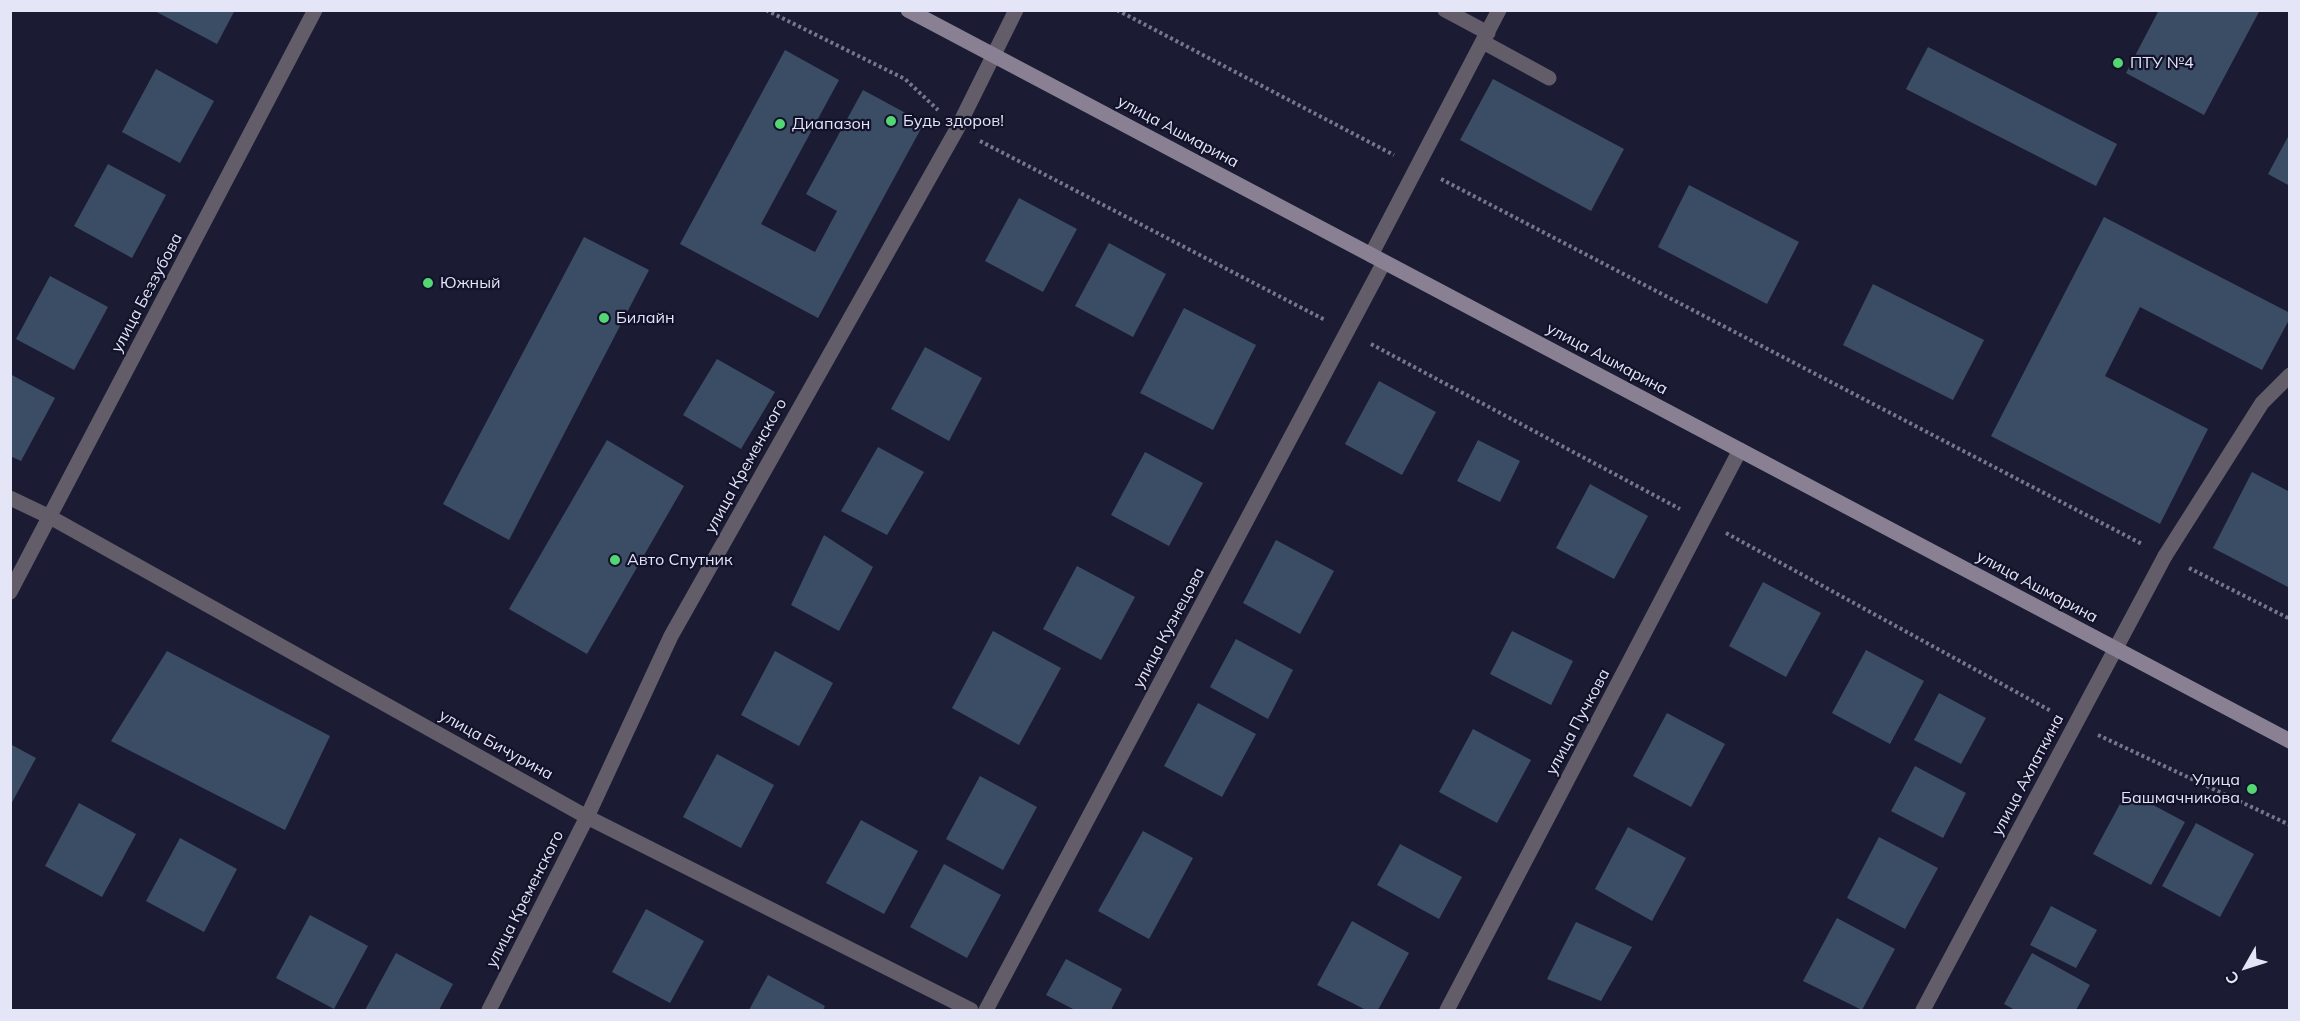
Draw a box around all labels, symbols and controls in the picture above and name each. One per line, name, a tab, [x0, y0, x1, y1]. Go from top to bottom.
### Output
place label: ПТУ №4	[2130, 53, 2194, 73]
marker: ПТУ №4	[2111, 56, 2125, 70]
street label: улица Ашмарина	[1114, 92, 1242, 172]
place label: Будь здоров!	[903, 111, 1004, 131]
place label: Диапазон	[792, 114, 870, 134]
marker: Будь здоров!	[884, 114, 898, 128]
marker: Диапазон	[773, 117, 787, 131]
street label: улица Беззубова	[107, 230, 187, 356]
place label: Южный	[440, 273, 501, 293]
marker: Южный	[421, 276, 435, 290]
place label: Билайн	[616, 308, 675, 328]
marker: Билайн	[597, 311, 611, 325]
street label: улица Ашмарина	[1543, 319, 1671, 399]
street label: улица Кременского	[701, 395, 791, 537]
street label: улица Ашмарина	[1973, 547, 2101, 627]
place label: Авто Спутник	[627, 550, 733, 570]
marker: Авто Спутник	[608, 553, 622, 567]
street label: улица Кузнецова	[1129, 564, 1209, 692]
street label: улица Пучкова	[1542, 666, 1614, 778]
street label: улица Бичурина	[436, 706, 556, 784]
street label: улица Ахлаткина	[1988, 711, 2068, 839]
place label: Улица Башмачникова	[2121, 770, 2240, 808]
marker: Улица Башмачникова	[2245, 782, 2259, 796]
street label: улица Кременского	[482, 827, 568, 971]
north arrow	[2216, 937, 2276, 997]
text: С	[2221, 968, 2243, 989]

